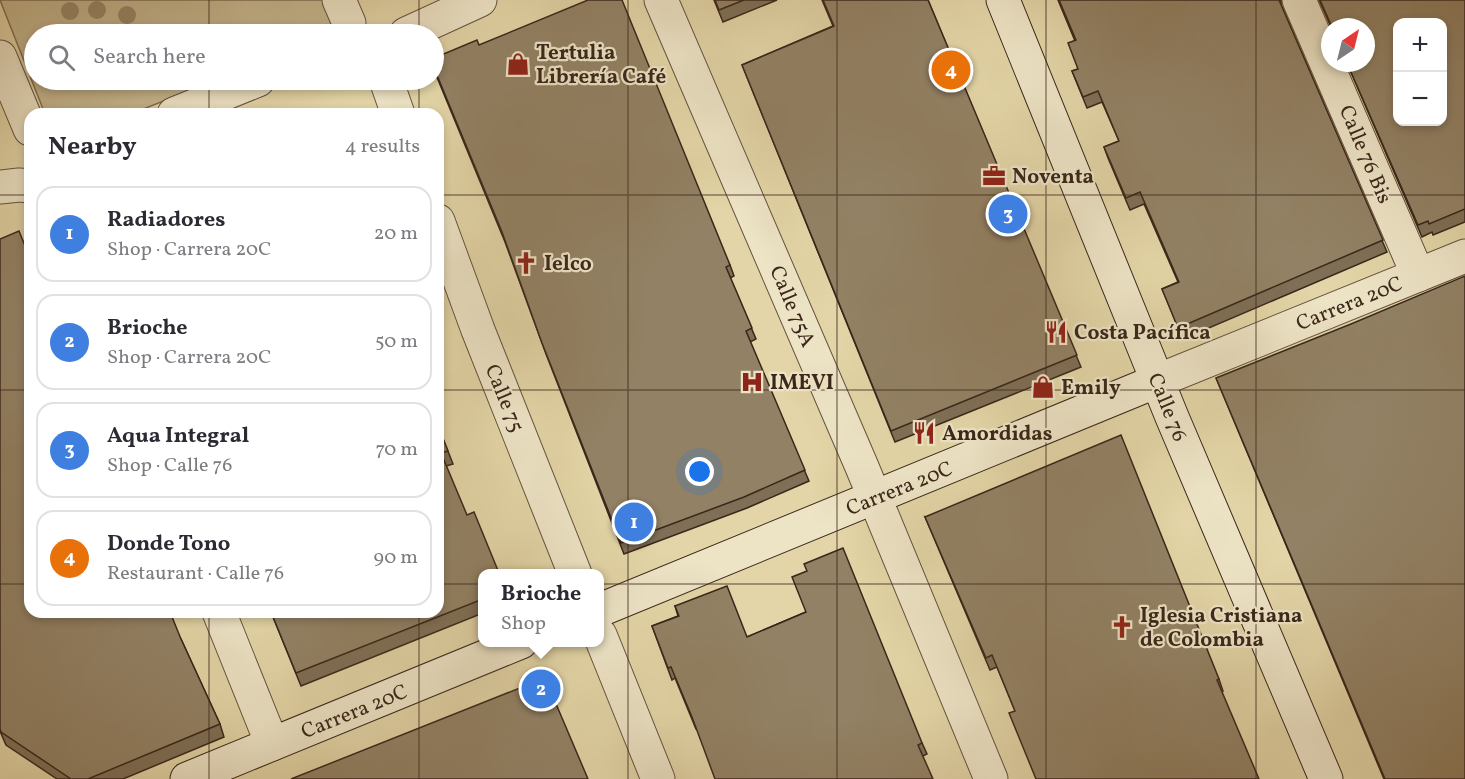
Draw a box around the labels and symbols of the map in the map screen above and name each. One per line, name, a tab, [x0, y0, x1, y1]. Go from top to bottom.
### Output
north arrow	[1321, 18, 1375, 72]
place label: Tertulia Librería Café	[536, 39, 666, 92]
pin: 4	[932, 48, 970, 92]
shop icon: Tertulia Librería Café	[505, 51, 531, 77]
street label: Calle 76 Bis	[1331, 101, 1398, 208]
office icon: Noventa	[981, 163, 1007, 189]
place label: Noventa	[1012, 163, 1094, 192]
pin: 3	[988, 192, 1028, 236]
church icon: Ielco	[513, 250, 539, 276]
place label: Ielco	[544, 250, 592, 279]
street label: Calle 75A	[761, 261, 822, 352]
street label: Carrera 20C	[1292, 270, 1407, 339]
restaurant icon: Costa Pacífica	[1043, 319, 1069, 345]
place label: Costa Pacífica	[1074, 319, 1211, 348]
street label: Calle 75	[477, 360, 530, 437]
hospital icon: IMEVI	[739, 369, 765, 395]
place label: IMEVI	[770, 369, 834, 398]
street label: Calle 76	[1140, 369, 1193, 446]
shop icon: Emily	[1030, 374, 1056, 400]
place label: Emily	[1061, 374, 1121, 403]
restaurant icon: Amordidas	[911, 420, 937, 446]
place label: Amordidas	[942, 420, 1053, 449]
street label: Carrera 20C	[842, 455, 957, 524]
your location	[685, 457, 714, 486]
pin: 1	[614, 500, 654, 544]
place label: Iglesia Cristiana de Colombia	[1140, 602, 1302, 655]
church icon: Iglesia Cristiana de Colombia	[1109, 614, 1135, 640]
pin: 2	[522, 666, 560, 712]
street label: Carrera 20C	[297, 678, 412, 747]

